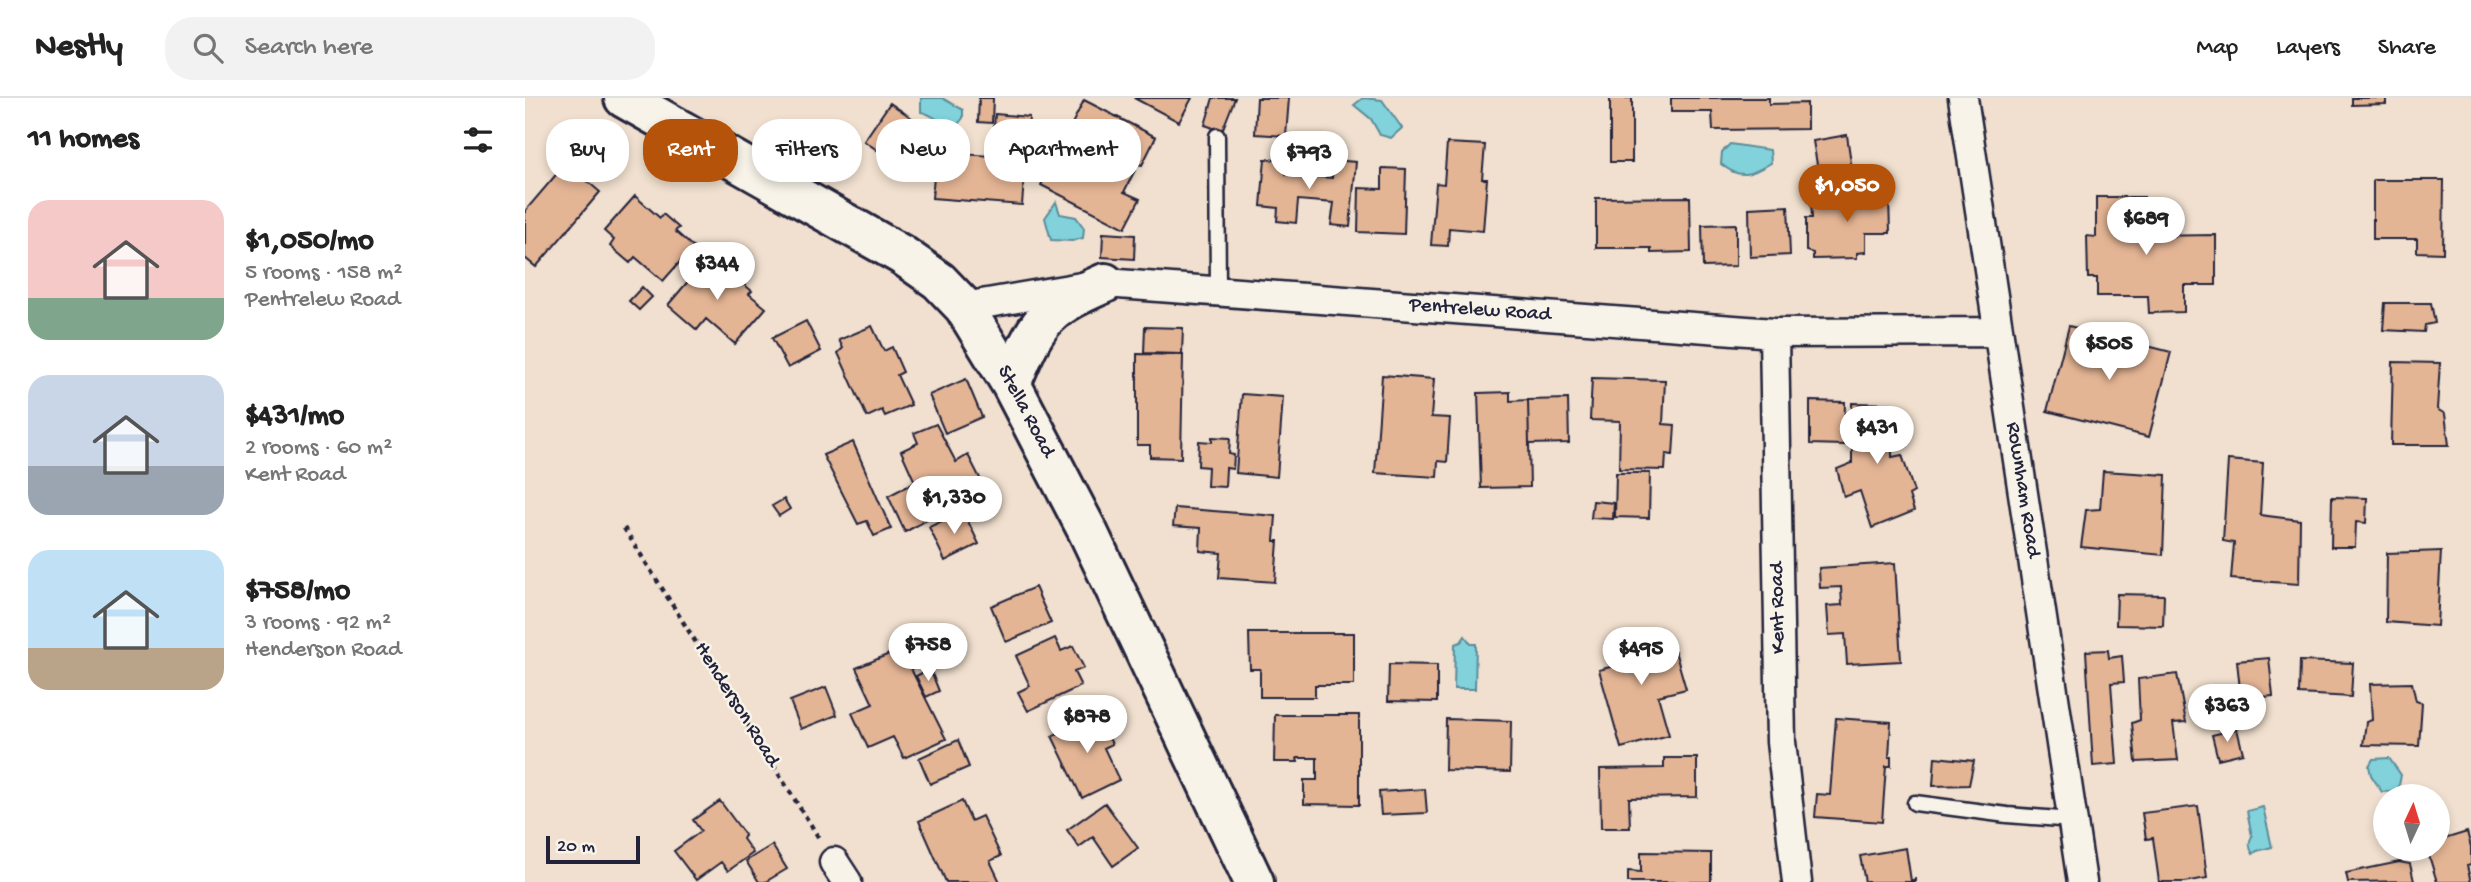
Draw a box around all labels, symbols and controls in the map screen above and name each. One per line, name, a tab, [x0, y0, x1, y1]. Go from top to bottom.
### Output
search box	[165, 17, 655, 80]
text: Nestly	[35, 29, 123, 67]
icon: search	[189, 29, 227, 67]
text: Search here	[245, 33, 373, 64]
text: Map	[2196, 34, 2238, 63]
text: Layers	[2276, 34, 2340, 63]
text: Share	[2378, 34, 2436, 63]
chip: Buy	[546, 119, 629, 182]
chip: Rent	[643, 119, 738, 182]
chip: Filters	[752, 119, 862, 182]
chip: New	[876, 119, 970, 182]
chip: Apartment	[984, 119, 1141, 182]
icon: filters	[459, 121, 497, 159]
text: 11 homes	[28, 123, 139, 158]
pin: $793	[1268, 132, 1350, 191]
text: $793	[1286, 140, 1332, 167]
pin: $1,050	[1790, 164, 1904, 224]
text: $1,050	[1814, 173, 1880, 200]
pin: $689	[2105, 198, 2187, 257]
text: $689	[2123, 206, 2169, 233]
text: $1,050/mo	[245, 225, 374, 260]
icon: home	[84, 228, 168, 312]
pin: $344	[676, 242, 758, 302]
text: $344	[695, 251, 739, 278]
text: 5 rooms · 158 m²	[245, 260, 402, 287]
text: Pentrelew Road	[245, 287, 400, 314]
street label: Pentrelew Road	[1407, 294, 1553, 329]
pin: $505	[2068, 322, 2150, 382]
text: $505	[2085, 331, 2133, 358]
street label: Stella Road	[990, 362, 1061, 464]
text: $431/mo	[245, 400, 344, 435]
icon: home	[84, 403, 168, 487]
pin: $431	[1836, 406, 1918, 466]
text: $431	[1856, 415, 1898, 442]
street label: Rownham Road	[1999, 420, 2045, 561]
text: 2 rooms · 60 m²	[245, 435, 392, 462]
text: Kent Road	[245, 462, 346, 489]
pin: $1,330	[897, 476, 1011, 536]
text: $1,330	[922, 485, 986, 512]
street label: Kent Road	[1766, 560, 1792, 654]
text: $758/mo	[245, 575, 350, 610]
icon: home	[84, 578, 168, 662]
text: 3 rooms · 92 m²	[245, 610, 391, 637]
pin: $758	[887, 624, 969, 683]
pin: $495	[1600, 628, 1682, 687]
text: $758	[905, 632, 952, 659]
text: $495	[1619, 636, 1663, 663]
text: Henderson Road	[245, 637, 401, 664]
street label: Henderson Road	[688, 638, 785, 774]
pin: $363	[2186, 684, 2268, 744]
text: $363	[2204, 693, 2250, 720]
pin: $878	[1046, 696, 1128, 755]
text: $878	[1063, 704, 1111, 731]
north arrow	[2373, 784, 2450, 861]
map controls	[2373, 784, 2450, 861]
scale bar	[546, 833, 641, 865]
text: 20 m	[557, 836, 595, 859]

